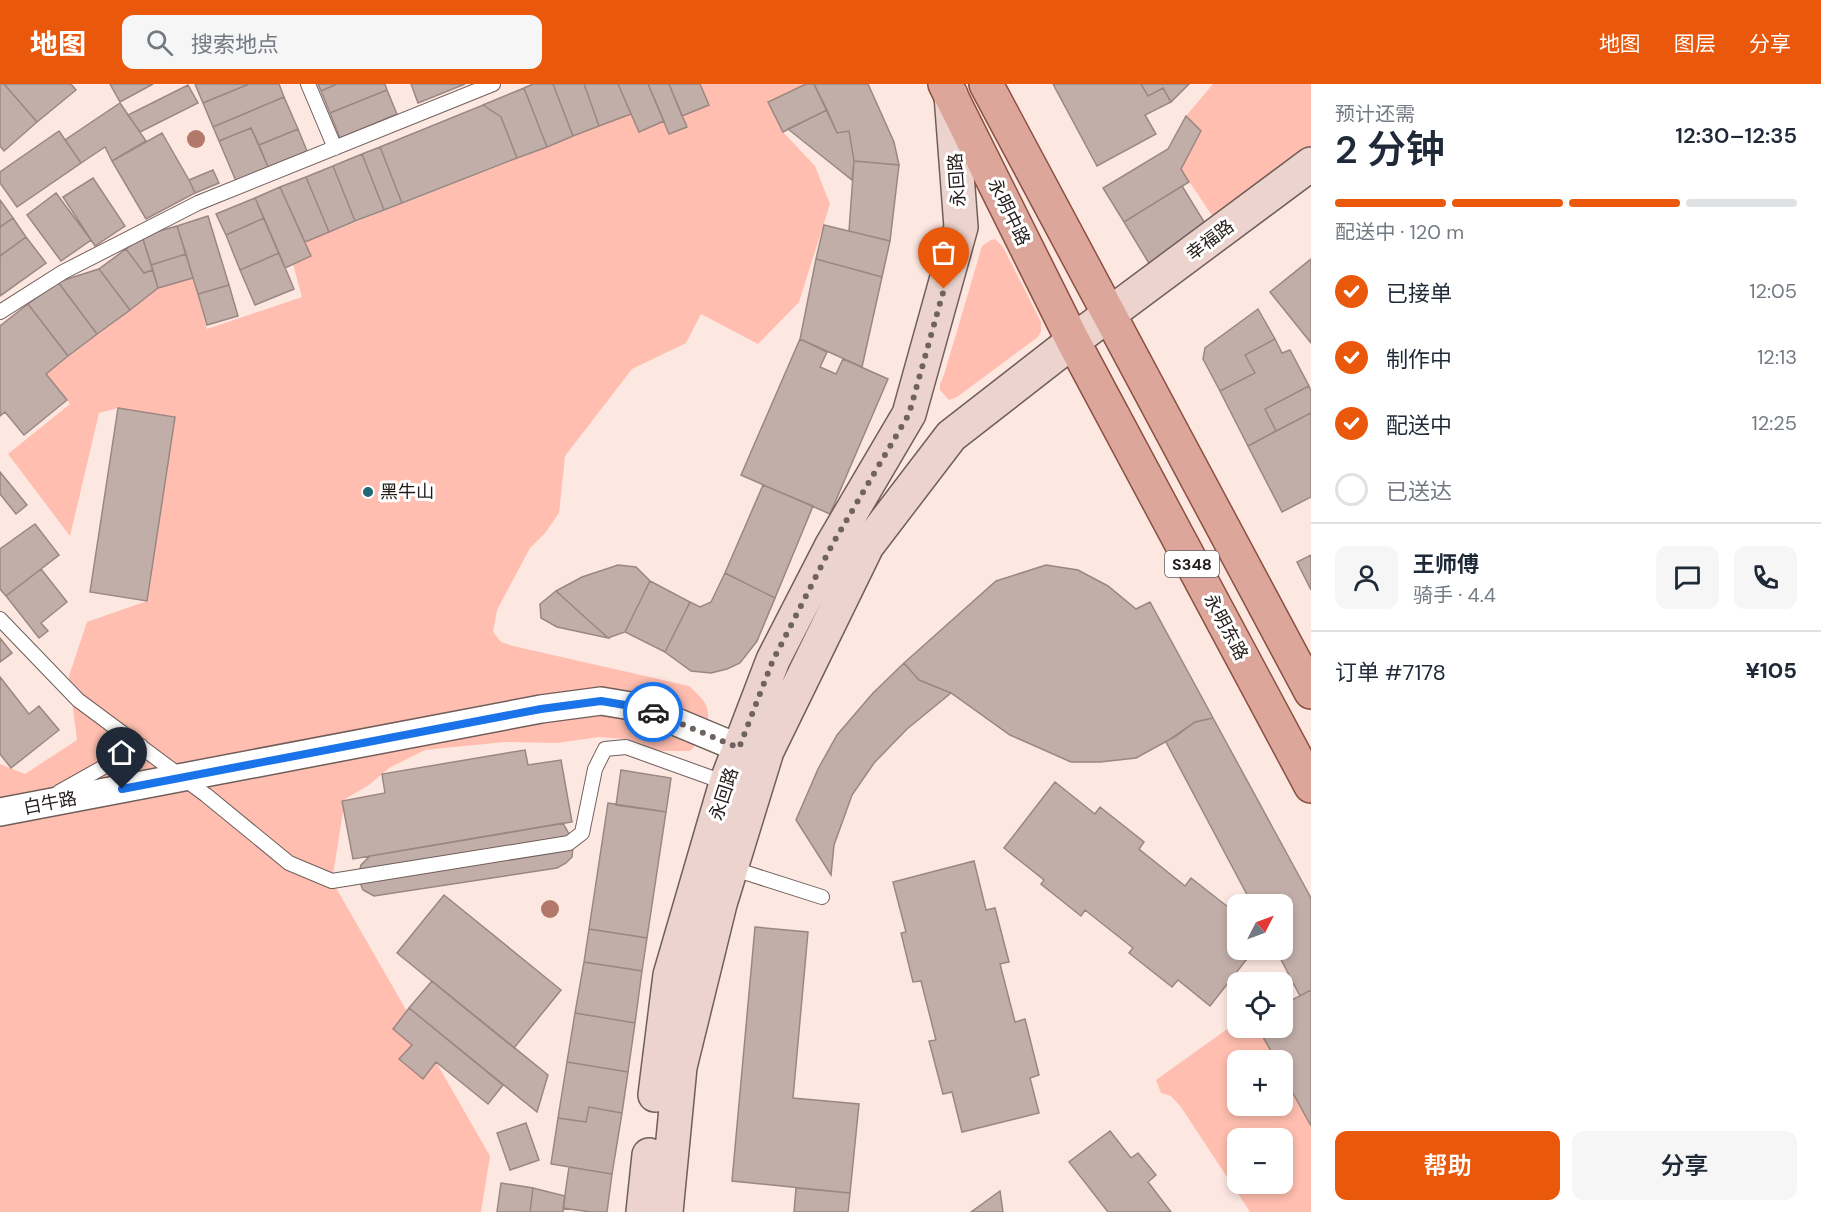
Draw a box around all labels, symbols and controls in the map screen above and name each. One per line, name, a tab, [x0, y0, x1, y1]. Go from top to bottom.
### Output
search box	[122, 15, 542, 69]
text: 地图	[30, 26, 86, 63]
icon: search	[143, 26, 176, 59]
text: 搜索地点	[191, 30, 279, 59]
text: 地图	[1599, 30, 1641, 58]
text: 图层	[1674, 30, 1716, 58]
text: 分享	[1749, 30, 1791, 58]
text: 预计还需	[1335, 101, 1415, 127]
text: 12:30–12:35	[1675, 121, 1797, 150]
text: 2 分钟	[1335, 124, 1445, 175]
street label: 永回路	[943, 152, 971, 208]
street label: 永明中路	[982, 174, 1036, 250]
street label: 幸福路	[1181, 214, 1239, 266]
text: 配送中 · 120 m	[1335, 219, 1464, 245]
pin	[918, 227, 969, 289]
icon: bag	[927, 236, 960, 269]
icon: check	[1335, 275, 1368, 308]
text: 12:05	[1749, 278, 1797, 304]
text: 已接单	[1386, 279, 1452, 308]
icon: check	[1335, 341, 1368, 374]
text: 12:13	[1757, 344, 1797, 370]
text: 制作中	[1386, 345, 1452, 374]
icon: check	[1335, 407, 1368, 440]
text: 12:25	[1751, 410, 1797, 436]
text: 配送中	[1386, 411, 1452, 440]
text: 已送达	[1386, 477, 1452, 506]
place label: 黑牛山	[380, 480, 434, 504]
marker: 黑牛山	[361, 485, 375, 499]
button: person	[1335, 546, 1398, 609]
button: chat	[1656, 546, 1719, 609]
button: phone	[1734, 546, 1797, 609]
text: 王师傅	[1413, 550, 1479, 579]
road number: S348	[1165, 551, 1219, 577]
text: 骑手 · 4.4	[1413, 582, 1496, 608]
street label: 永明东路	[1199, 590, 1253, 664]
text: ¥105	[1746, 656, 1797, 685]
text: 订单 #7178	[1335, 658, 1446, 687]
courier	[623, 682, 683, 742]
icon: car	[637, 696, 670, 729]
pin	[96, 727, 147, 789]
icon: home	[105, 736, 138, 769]
street label: 永回路	[704, 765, 744, 823]
street label: 白牛路	[21, 786, 79, 820]
north arrow	[1227, 894, 1293, 960]
map controls	[1227, 894, 1293, 1194]
button: locate	[1227, 972, 1293, 1038]
button: +	[1227, 1050, 1293, 1116]
button: −	[1227, 1128, 1293, 1194]
button: 帮助	[1335, 1131, 1560, 1200]
button: 分享	[1572, 1131, 1797, 1200]

